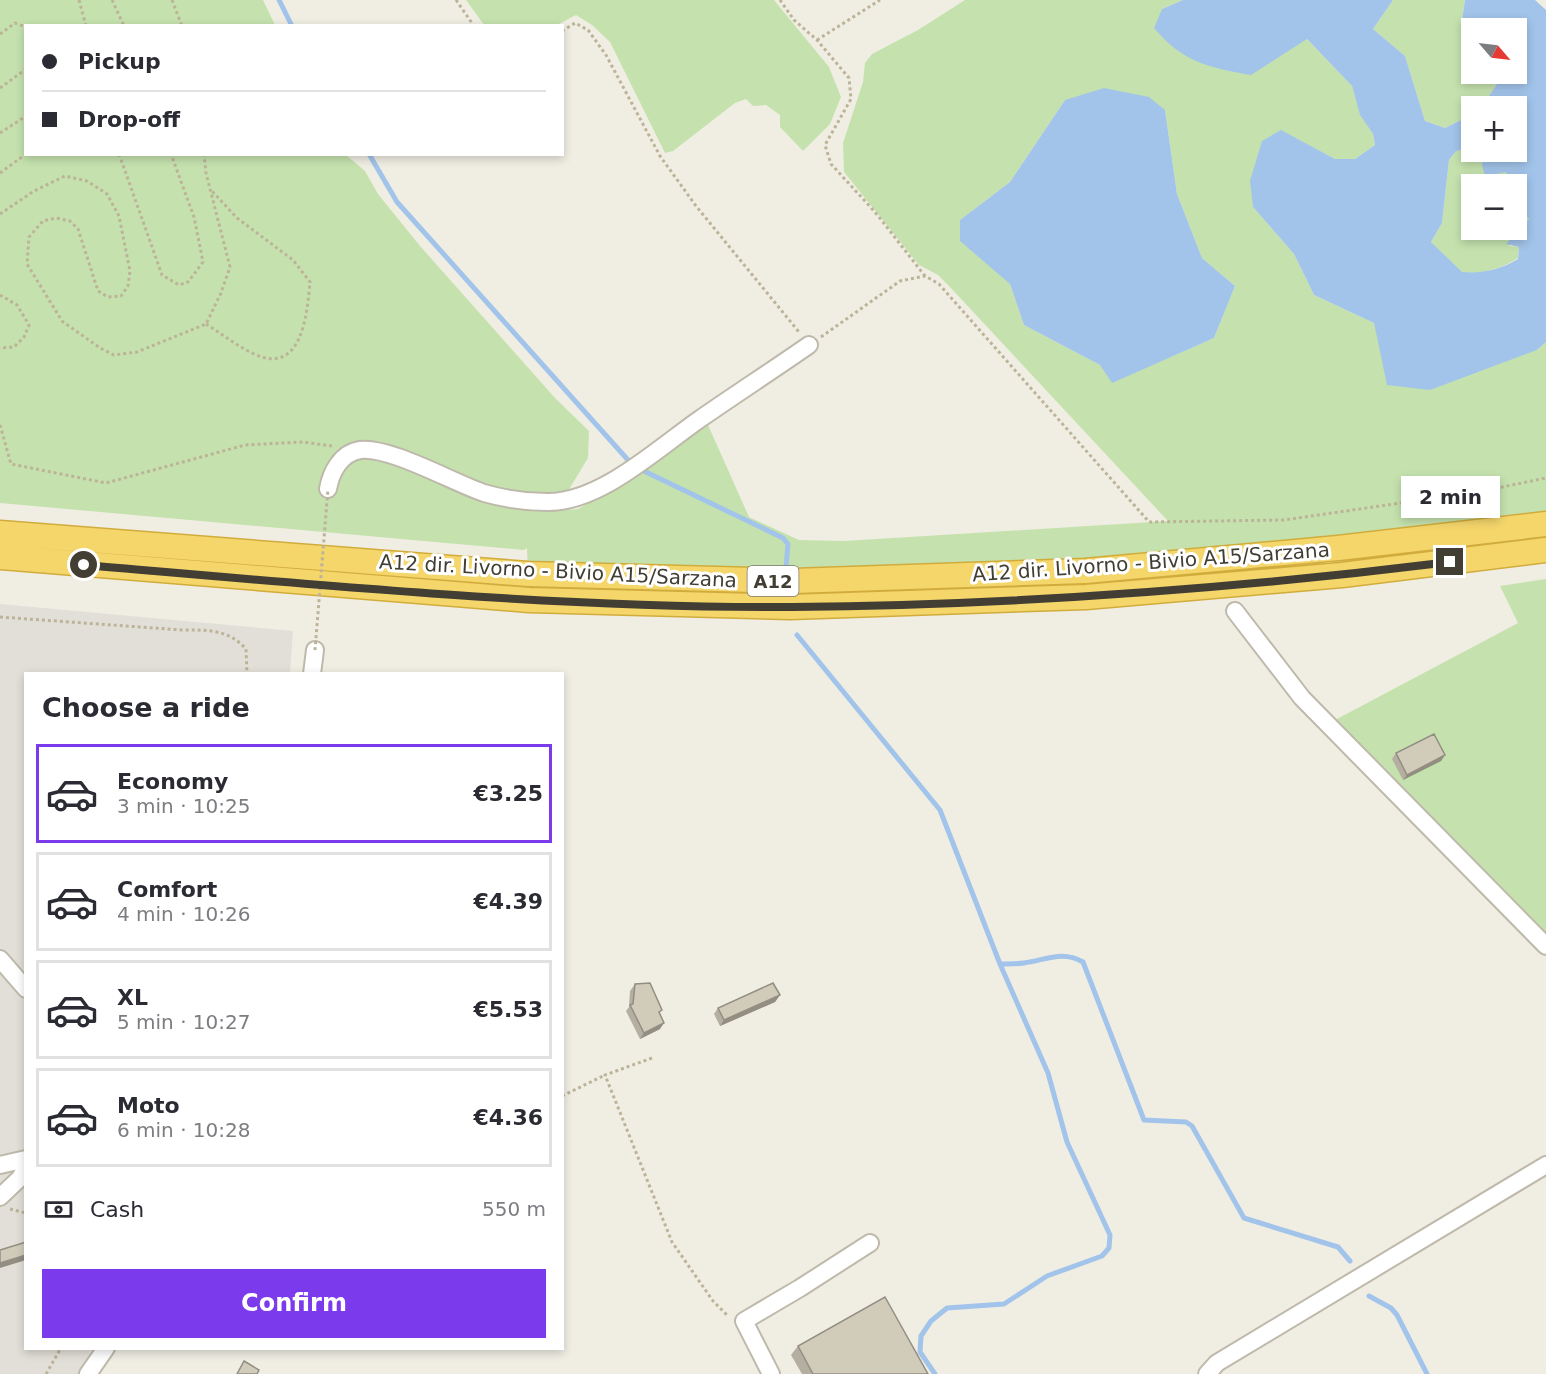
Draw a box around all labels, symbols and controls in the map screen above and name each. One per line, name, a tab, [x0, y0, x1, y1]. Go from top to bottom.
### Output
north arrow	[1461, 18, 1527, 84]
map controls	[1461, 18, 1527, 240]
text: Pickup	[78, 49, 161, 74]
button: +	[1461, 96, 1527, 162]
text: Drop-off	[78, 107, 180, 132]
button: −	[1461, 174, 1527, 240]
callout: 2 min	[1400, 475, 1500, 517]
text: 2 min	[1419, 485, 1482, 509]
street label: A12 dir. Livorno - Bivio A15/Sarzana	[971, 538, 1331, 586]
route end	[1436, 548, 1463, 575]
street label: A12 dir. Livorno - Bivio A15/Sarzana	[378, 550, 738, 592]
route start	[70, 551, 97, 578]
road number: A12	[748, 566, 798, 596]
text: Choose a ride	[42, 692, 250, 723]
icon: car	[45, 767, 99, 821]
text: Economy	[117, 769, 228, 794]
text: €3.25	[473, 781, 543, 806]
text: 3 min · 10:25	[117, 794, 251, 818]
icon: car	[45, 875, 99, 929]
text: Comfort	[117, 877, 217, 902]
text: €4.39	[473, 889, 543, 914]
text: 4 min · 10:26	[117, 902, 251, 926]
icon: car	[45, 983, 99, 1037]
text: XL	[117, 985, 148, 1010]
text: €5.53	[473, 997, 543, 1022]
text: 5 min · 10:27	[117, 1010, 251, 1034]
icon: car	[45, 1091, 99, 1145]
text: Moto	[117, 1093, 180, 1118]
text: €4.36	[473, 1105, 543, 1130]
text: 6 min · 10:28	[117, 1118, 251, 1142]
icon: cash	[42, 1193, 75, 1226]
text: Cash	[90, 1197, 144, 1222]
text: 550 m	[482, 1197, 546, 1221]
button: Confirm	[42, 1269, 546, 1338]

